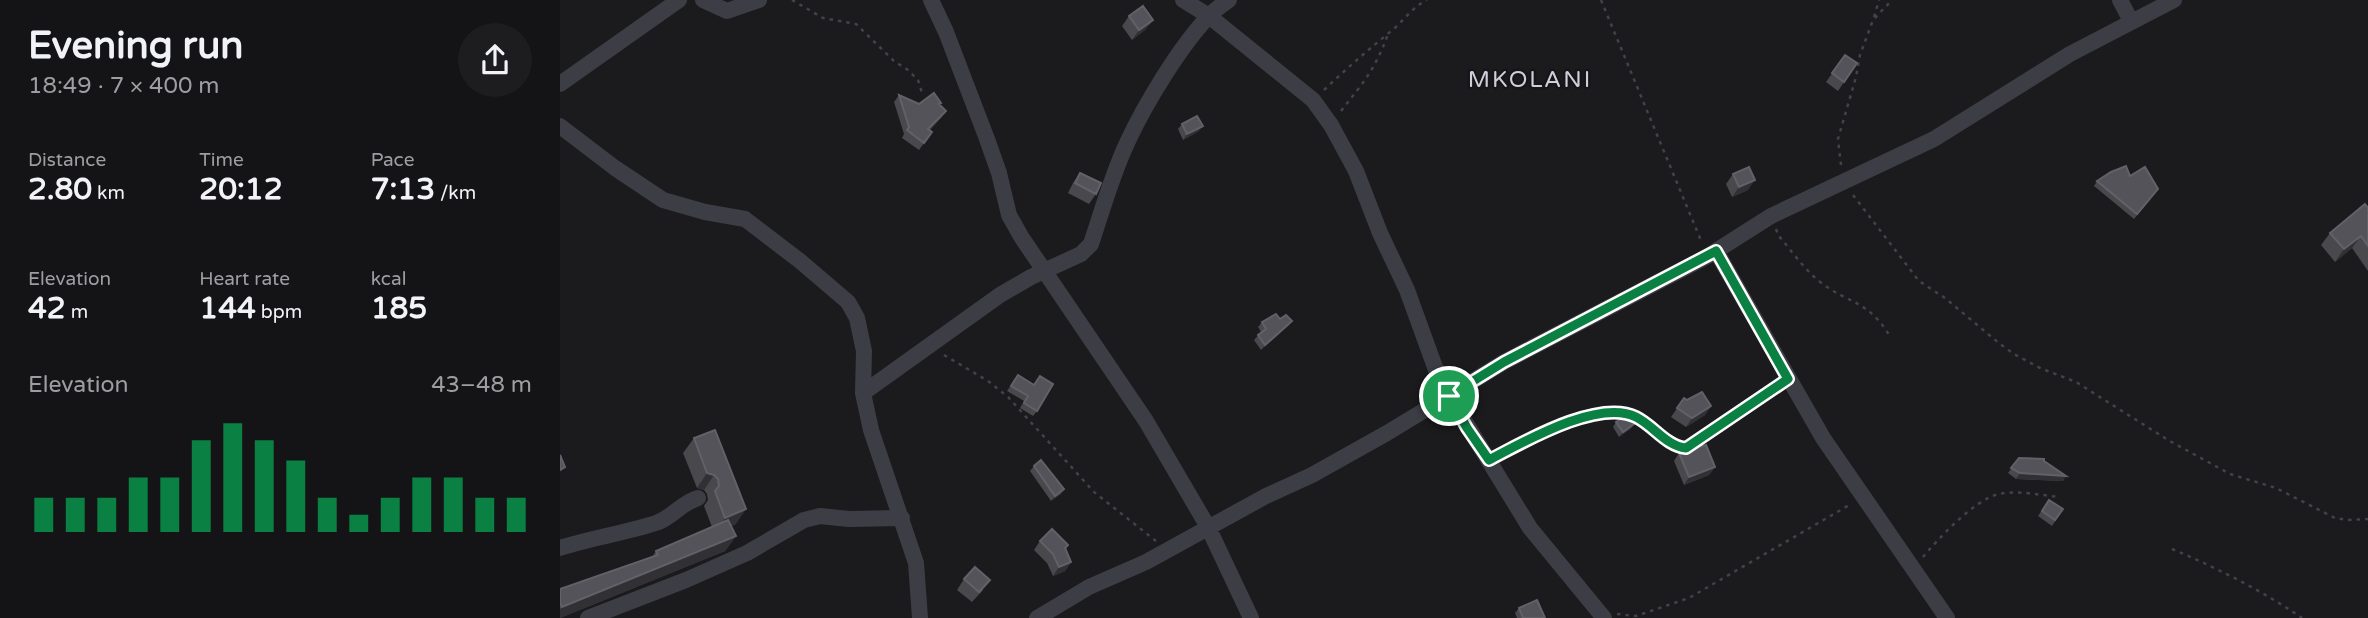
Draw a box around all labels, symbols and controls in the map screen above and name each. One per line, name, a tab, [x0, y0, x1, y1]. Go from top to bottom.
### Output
text: Evening run	[28, 23, 243, 69]
button: share	[458, 23, 532, 97]
district label: MKOLANI	[1468, 66, 1592, 94]
text: 18:49 · 7 × 400 m	[28, 72, 219, 100]
text: Distance	[28, 149, 106, 171]
text: Time	[199, 149, 244, 171]
text: Pace	[371, 149, 414, 171]
text: 2.80	[28, 171, 92, 208]
text: 20:12	[199, 171, 283, 208]
text: 7:13	[371, 171, 435, 208]
text: km	[92, 182, 125, 204]
text: /km	[435, 182, 476, 204]
text: Elevation	[28, 268, 111, 290]
text: Heart rate	[199, 268, 290, 290]
text: kcal	[371, 268, 406, 290]
text: 42	[28, 290, 66, 327]
text: 144	[199, 290, 256, 327]
text: 185	[371, 290, 427, 327]
text: m	[66, 301, 88, 323]
text: bpm	[256, 301, 302, 323]
pin	[1419, 366, 1479, 426]
text: Elevation	[28, 371, 129, 399]
text: 43–48 m	[431, 371, 532, 399]
icon: arrive	[1430, 377, 1468, 415]

